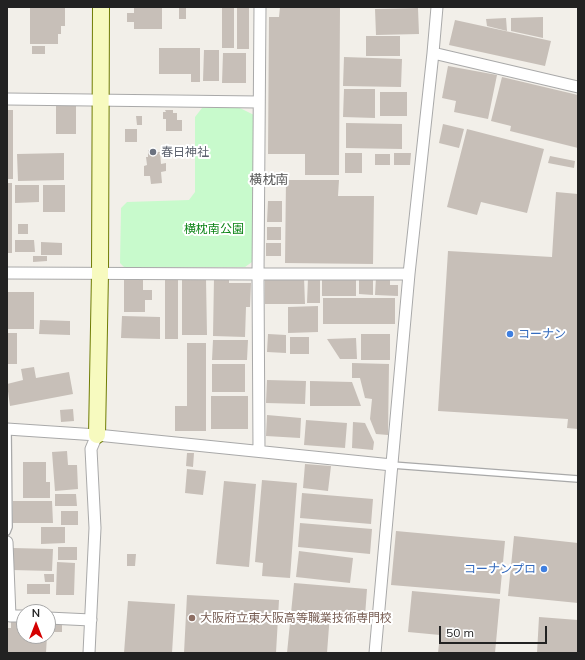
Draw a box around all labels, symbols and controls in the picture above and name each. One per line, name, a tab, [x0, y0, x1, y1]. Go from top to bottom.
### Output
place label: 春日神社	[161, 145, 209, 159]
marker: 春日神社	[148, 147, 158, 157]
district label: 横枕南	[250, 172, 288, 188]
park label: 横枕南公園	[184, 222, 244, 236]
place label: コーナン	[518, 327, 566, 341]
marker: コーナン	[505, 329, 515, 339]
place label: コーナンプロ	[464, 562, 536, 576]
marker: コーナンプロ	[539, 564, 549, 574]
north arrow	[16, 604, 56, 644]
text: N	[32, 606, 40, 620]
place label: 大阪府立東大阪高等職業技術専門校	[200, 611, 392, 625]
marker: 大阪府立東大阪高等職業技術専門校	[187, 613, 197, 623]
scale bar	[441, 618, 549, 644]
text: 50 m	[446, 625, 474, 640]

